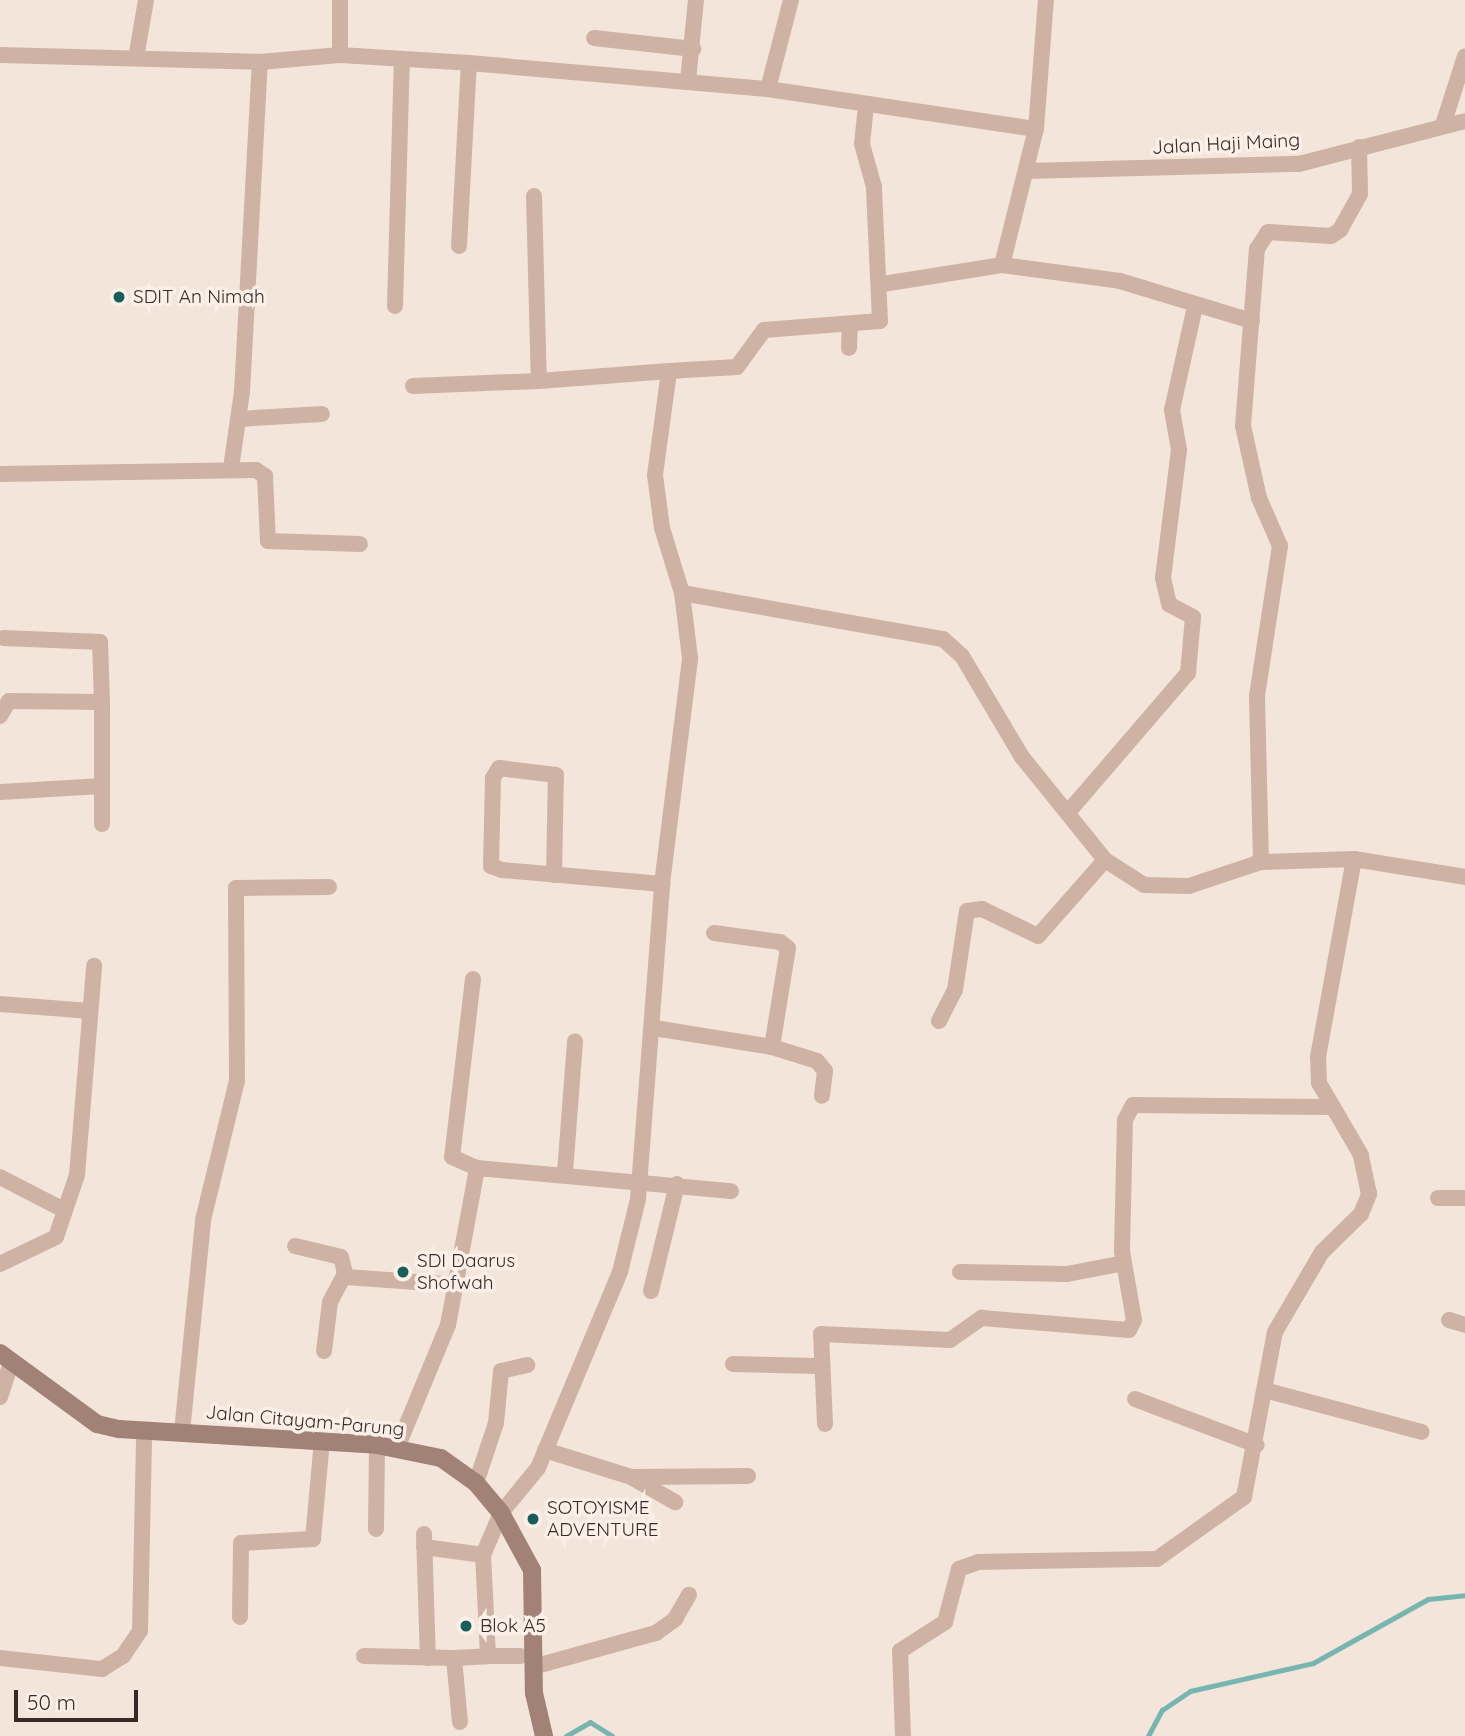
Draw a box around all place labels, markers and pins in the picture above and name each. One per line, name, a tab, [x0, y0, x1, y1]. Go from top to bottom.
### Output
place label: SDIT An Nimah	[133, 286, 265, 308]
marker: SDIT An Nimah	[111, 289, 127, 305]
place label: SDI Daarus Shofwah	[417, 1250, 515, 1294]
marker: SDI Daarus Shofwah	[395, 1264, 411, 1280]
place label: SOTOYISME ADVENTURE	[547, 1497, 659, 1541]
marker: SOTOYISME ADVENTURE	[525, 1511, 541, 1527]
place label: Blok A5	[480, 1615, 546, 1637]
marker: Blok A5	[458, 1618, 474, 1634]

